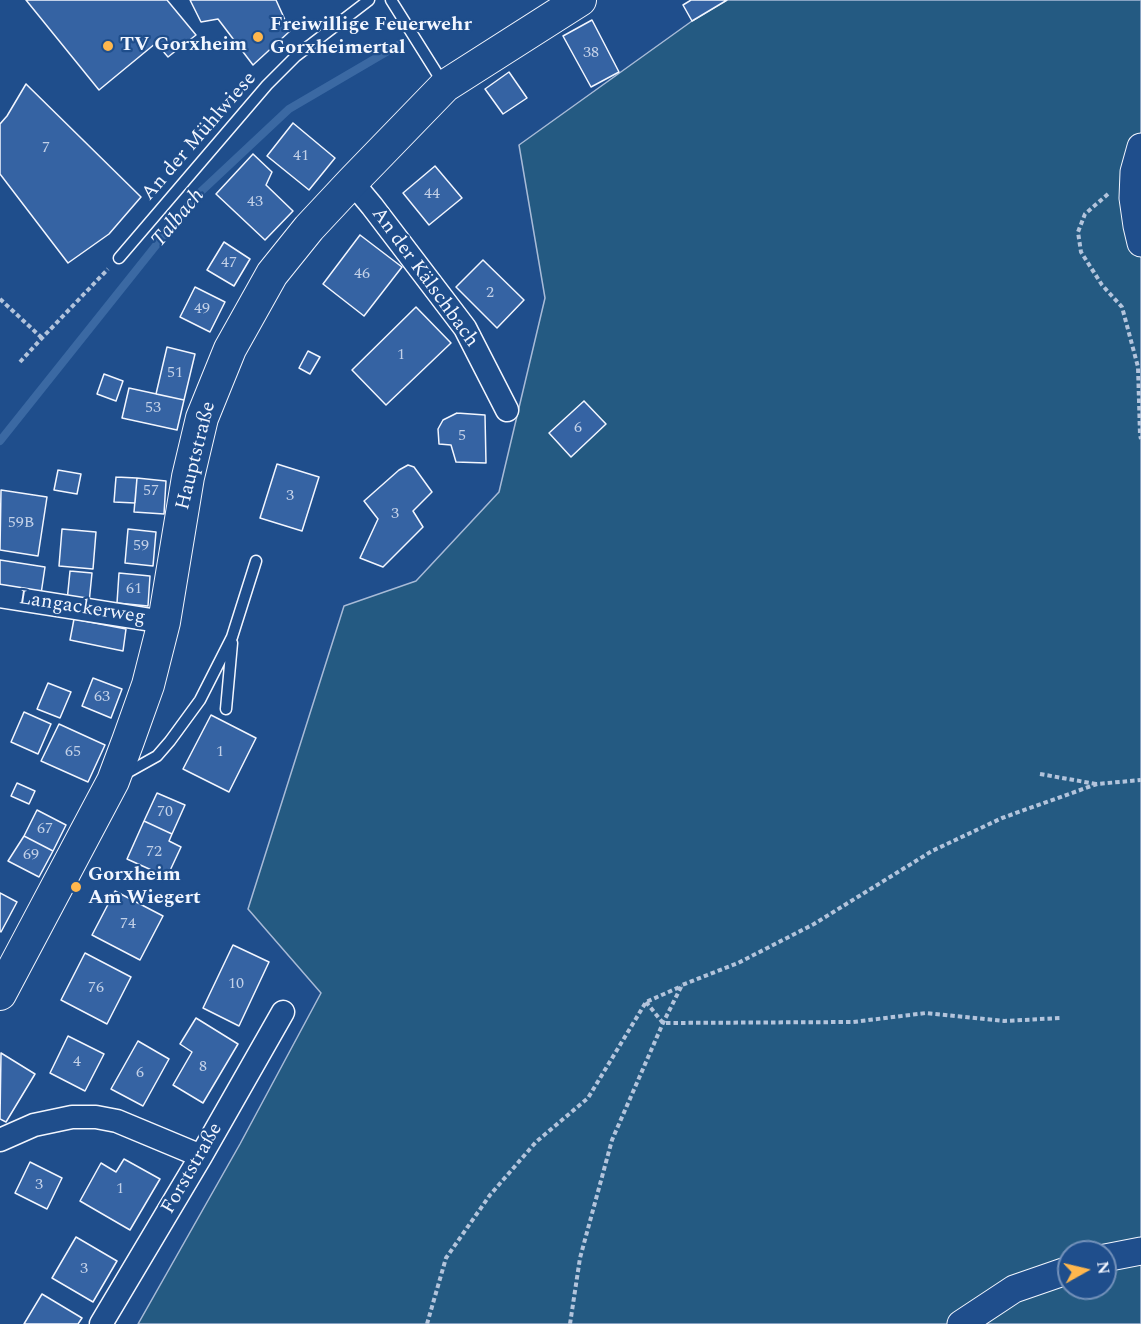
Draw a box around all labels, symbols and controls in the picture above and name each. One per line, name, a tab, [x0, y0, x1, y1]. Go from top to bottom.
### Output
place label: Freiwillige Feuerwehr Gorxheimertal	[270, 14, 472, 61]
marker: Freiwillige Feuerwehr Gorxheimertal	[251, 30, 265, 44]
place label: TV Gorxheim	[120, 34, 247, 58]
marker: TV Gorxheim	[101, 39, 115, 53]
house number: 38	[583, 44, 599, 64]
street label: An der Mühlwiese	[138, 68, 262, 206]
house number: 7	[42, 139, 50, 159]
house number: 41	[293, 147, 309, 167]
water label: Talbach	[147, 185, 211, 253]
house number: 44	[424, 185, 440, 205]
house number: 43	[247, 193, 263, 213]
street label: An der Kälschbach	[365, 203, 483, 353]
house number: 47	[221, 254, 237, 274]
house number: 46	[354, 265, 370, 285]
house number: 2	[486, 284, 494, 304]
house number: 49	[194, 300, 210, 320]
house number: 1	[397, 346, 405, 366]
house number: 51	[167, 364, 183, 384]
house number: 53	[145, 399, 161, 419]
street label: Hauptstraße	[172, 399, 222, 513]
house number: 6	[574, 419, 582, 439]
house number: 5	[458, 427, 466, 447]
house number: 57	[143, 482, 159, 502]
house number: 3	[286, 487, 294, 507]
house number: 3	[391, 505, 399, 525]
house number: 59B	[8, 514, 34, 534]
house number: 59	[133, 537, 149, 557]
house number: 61	[126, 580, 142, 600]
street label: Langackerweg	[17, 587, 147, 631]
house number: 63	[94, 688, 110, 708]
house number: 65	[65, 743, 81, 763]
house number: 1	[216, 743, 224, 763]
house number: 70	[157, 803, 173, 823]
house number: 67	[37, 820, 53, 840]
house number: 72	[146, 843, 162, 863]
house number: 69	[23, 846, 39, 866]
place label: Gorxheim Am Wiegert	[88, 864, 201, 911]
marker: Gorxheim Am Wiegert	[69, 880, 83, 894]
house number: 74	[120, 915, 136, 935]
house number: 10	[228, 975, 244, 995]
house number: 76	[88, 979, 104, 999]
house number: 4	[73, 1053, 81, 1073]
house number: 8	[199, 1058, 207, 1078]
house number: 6	[136, 1064, 144, 1084]
street label: Forststraße	[157, 1119, 229, 1219]
house number: 3	[35, 1176, 43, 1196]
house number: 1	[116, 1180, 124, 1200]
north arrow	[1057, 1240, 1117, 1300]
house number: 3	[80, 1260, 88, 1280]
text: N	[1090, 1260, 1116, 1276]

